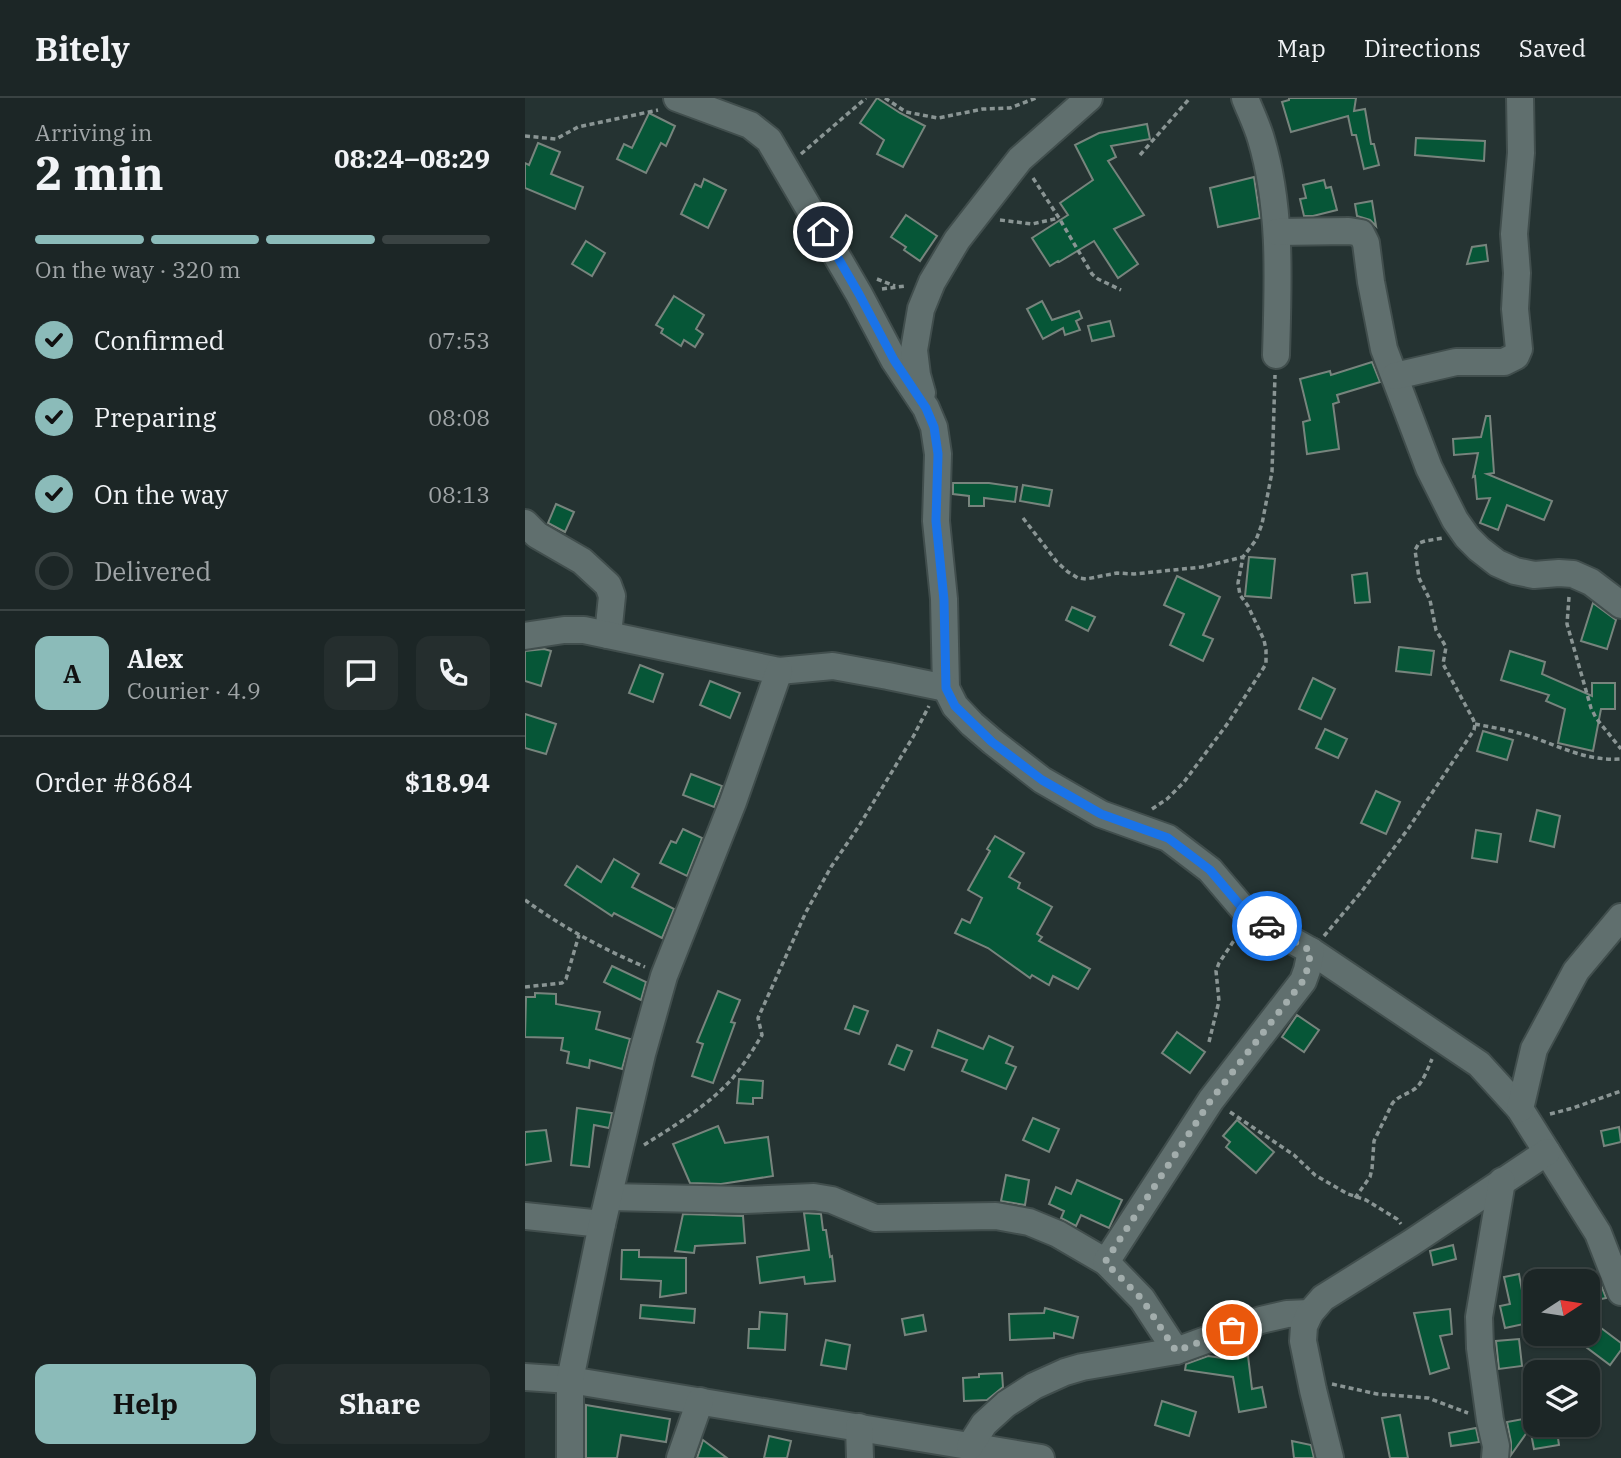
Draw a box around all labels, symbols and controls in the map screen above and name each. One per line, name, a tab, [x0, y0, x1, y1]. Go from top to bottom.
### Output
text: Bitely	[35, 27, 130, 70]
text: Map	[1277, 32, 1326, 64]
text: Directions	[1364, 32, 1481, 64]
text: Saved	[1519, 32, 1586, 64]
text: Arriving in	[35, 117, 152, 147]
text: 08:24–08:29	[334, 141, 490, 175]
text: 2 min	[35, 143, 164, 203]
pin	[793, 202, 853, 262]
icon: home	[804, 213, 842, 251]
text: On the way · 320 m	[35, 254, 241, 284]
icon: check	[35, 321, 73, 359]
text: Confirmed	[94, 323, 225, 357]
text: 07:53	[428, 325, 490, 355]
icon: check	[35, 398, 73, 436]
text: Preparing	[94, 400, 216, 434]
text: 08:08	[428, 402, 490, 432]
icon: check	[35, 475, 73, 513]
text: On the way	[94, 477, 228, 511]
text: 08:13	[428, 479, 490, 509]
text: Delivered	[94, 554, 211, 588]
button: chat	[324, 636, 398, 710]
button: phone	[416, 636, 490, 710]
text: Alex	[127, 641, 183, 675]
text: A	[63, 656, 81, 690]
text: Courier · 4.9	[127, 675, 261, 705]
text: Order #8684	[35, 765, 193, 799]
text: $18.94	[405, 765, 490, 799]
courier	[1232, 891, 1302, 961]
icon: car	[1248, 907, 1286, 945]
north arrow	[1523, 1269, 1599, 1346]
map controls	[1523, 1269, 1600, 1437]
pin	[1202, 1300, 1262, 1360]
icon: bag	[1213, 1311, 1251, 1349]
button: layers	[1523, 1360, 1600, 1437]
button: Help	[35, 1364, 256, 1444]
button: Share	[270, 1364, 490, 1444]

